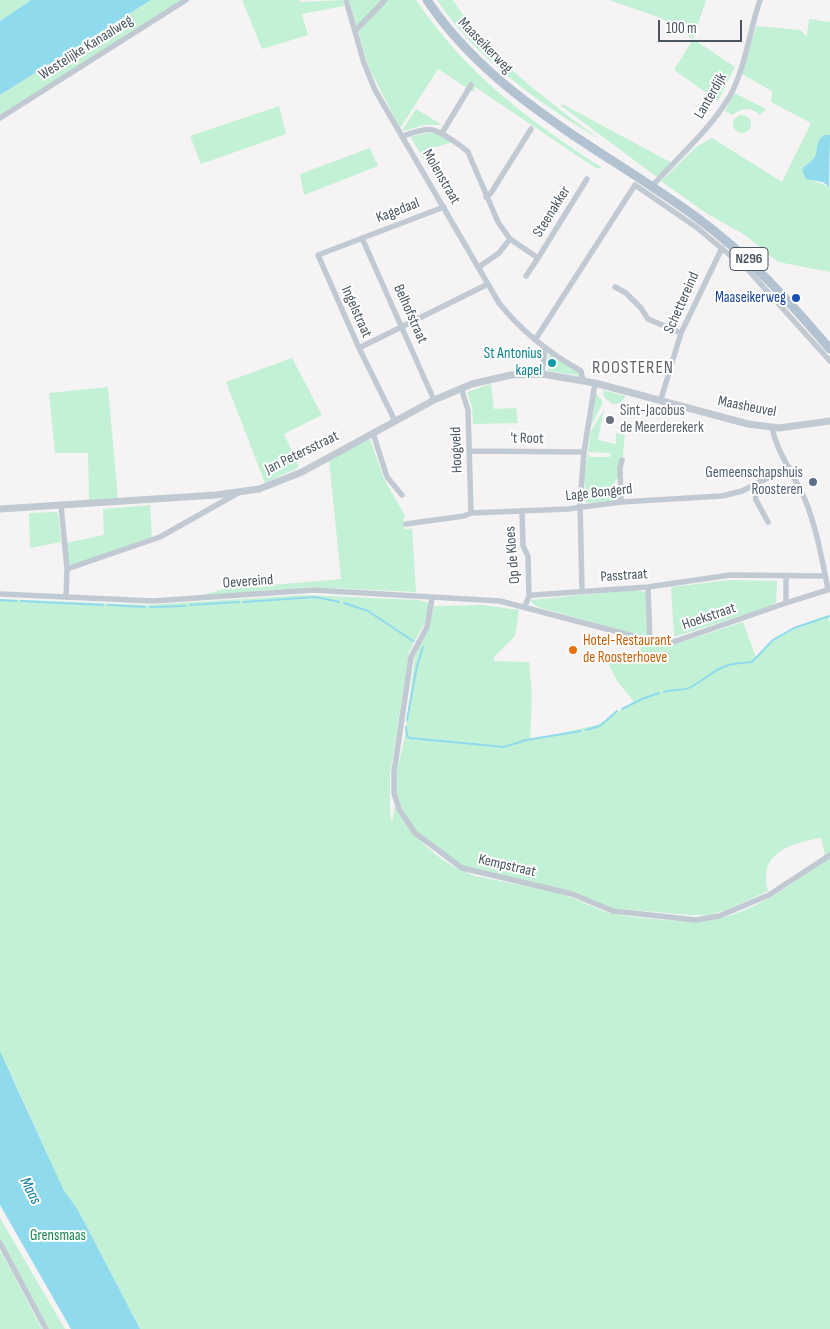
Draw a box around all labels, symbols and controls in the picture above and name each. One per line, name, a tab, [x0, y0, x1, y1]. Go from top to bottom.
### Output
scale bar	[660, 10, 744, 42]
street label: Westelijke Kanaalweg	[36, 12, 136, 84]
street label: Maaseikerweg	[454, 14, 516, 78]
text: 100 m	[666, 19, 697, 38]
street label: Lanterdijk	[691, 70, 731, 122]
street label: Molenstraat	[418, 146, 464, 208]
street label: Steenakker	[529, 183, 575, 241]
street label: Kagedaal	[374, 195, 422, 227]
road number: N296	[730, 248, 768, 270]
street label: Schettereind	[660, 269, 704, 337]
street label: Belhofstraat	[389, 282, 431, 346]
street label: Ingelstraat	[337, 284, 375, 340]
place label: Maaseikerweg	[715, 289, 786, 307]
marker: Maaseikerweg	[790, 292, 802, 304]
place label: St Antonius kapel	[484, 345, 542, 380]
marker: St Antonius kapel	[546, 357, 558, 369]
district label: ROOSTEREN	[591, 357, 675, 379]
street label: Maasheuvel	[716, 393, 778, 421]
place label: Sint-Jacobus de Meerderekerk	[620, 402, 704, 437]
marker: Sint-Jacobus de Meerderekerk	[604, 414, 616, 426]
street label: Hoogveld	[447, 426, 467, 474]
street label: Jan Petersstraat	[262, 427, 342, 479]
street label: 't Root	[510, 430, 544, 448]
place label: Gemeenschapshuis Roosteren	[705, 464, 803, 499]
marker: Gemeenschapshuis Roosteren	[807, 476, 819, 488]
street label: Lage Bongerd	[565, 481, 633, 505]
street label: Op de Kloes	[502, 525, 524, 585]
street label: Passtraat	[600, 565, 648, 587]
street label: Oevereind	[222, 571, 274, 593]
street label: Hoekstraat	[680, 599, 738, 635]
place label: Hotel-Restaurant de Roosterhoeve	[583, 632, 671, 667]
marker: Hotel-Restaurant de Roosterhoeve	[567, 644, 579, 656]
street label: Kempstraat	[476, 851, 538, 881]
water label: Maas	[15, 1174, 45, 1208]
park label: Grensmaas	[30, 1227, 86, 1245]

